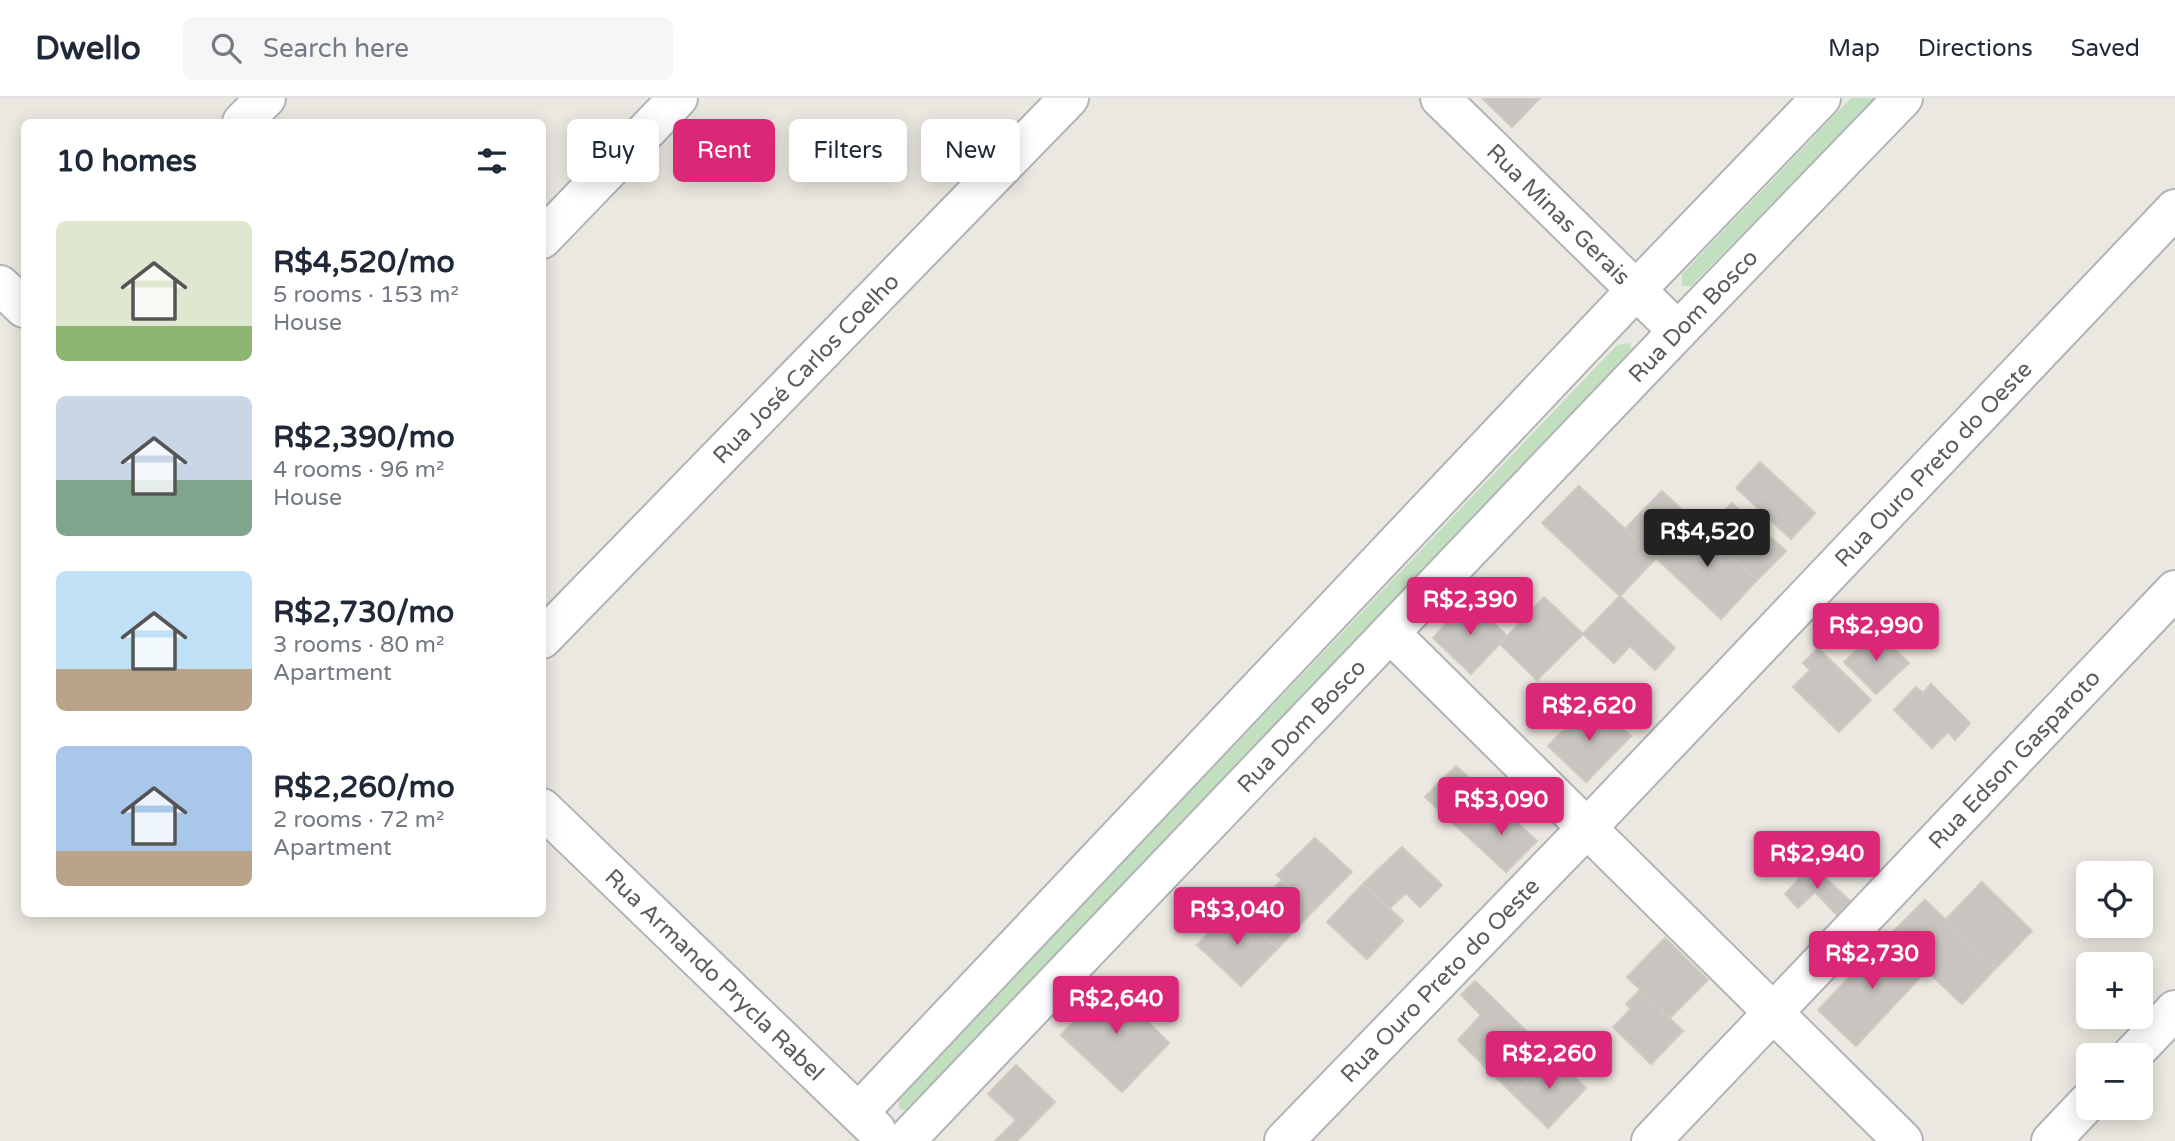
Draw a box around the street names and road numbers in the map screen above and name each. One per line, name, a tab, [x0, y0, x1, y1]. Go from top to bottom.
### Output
street label: Rua Minas Gerais	[1480, 138, 1636, 291]
street label: Rua Dom Bosco	[1623, 244, 1764, 389]
street label: Rua José Carlos Coelho	[707, 268, 905, 470]
street label: Rua Ouro Preto do Oeste	[1829, 355, 2038, 573]
street label: Rua Dom Bosco	[1232, 654, 1372, 799]
street label: Rua Edson Gasparoto	[1923, 664, 2107, 855]
street label: Rua Armando Prycla Rabel	[599, 863, 829, 1087]
street label: Rua Ouro Preto do Oeste	[1335, 873, 1546, 1089]

